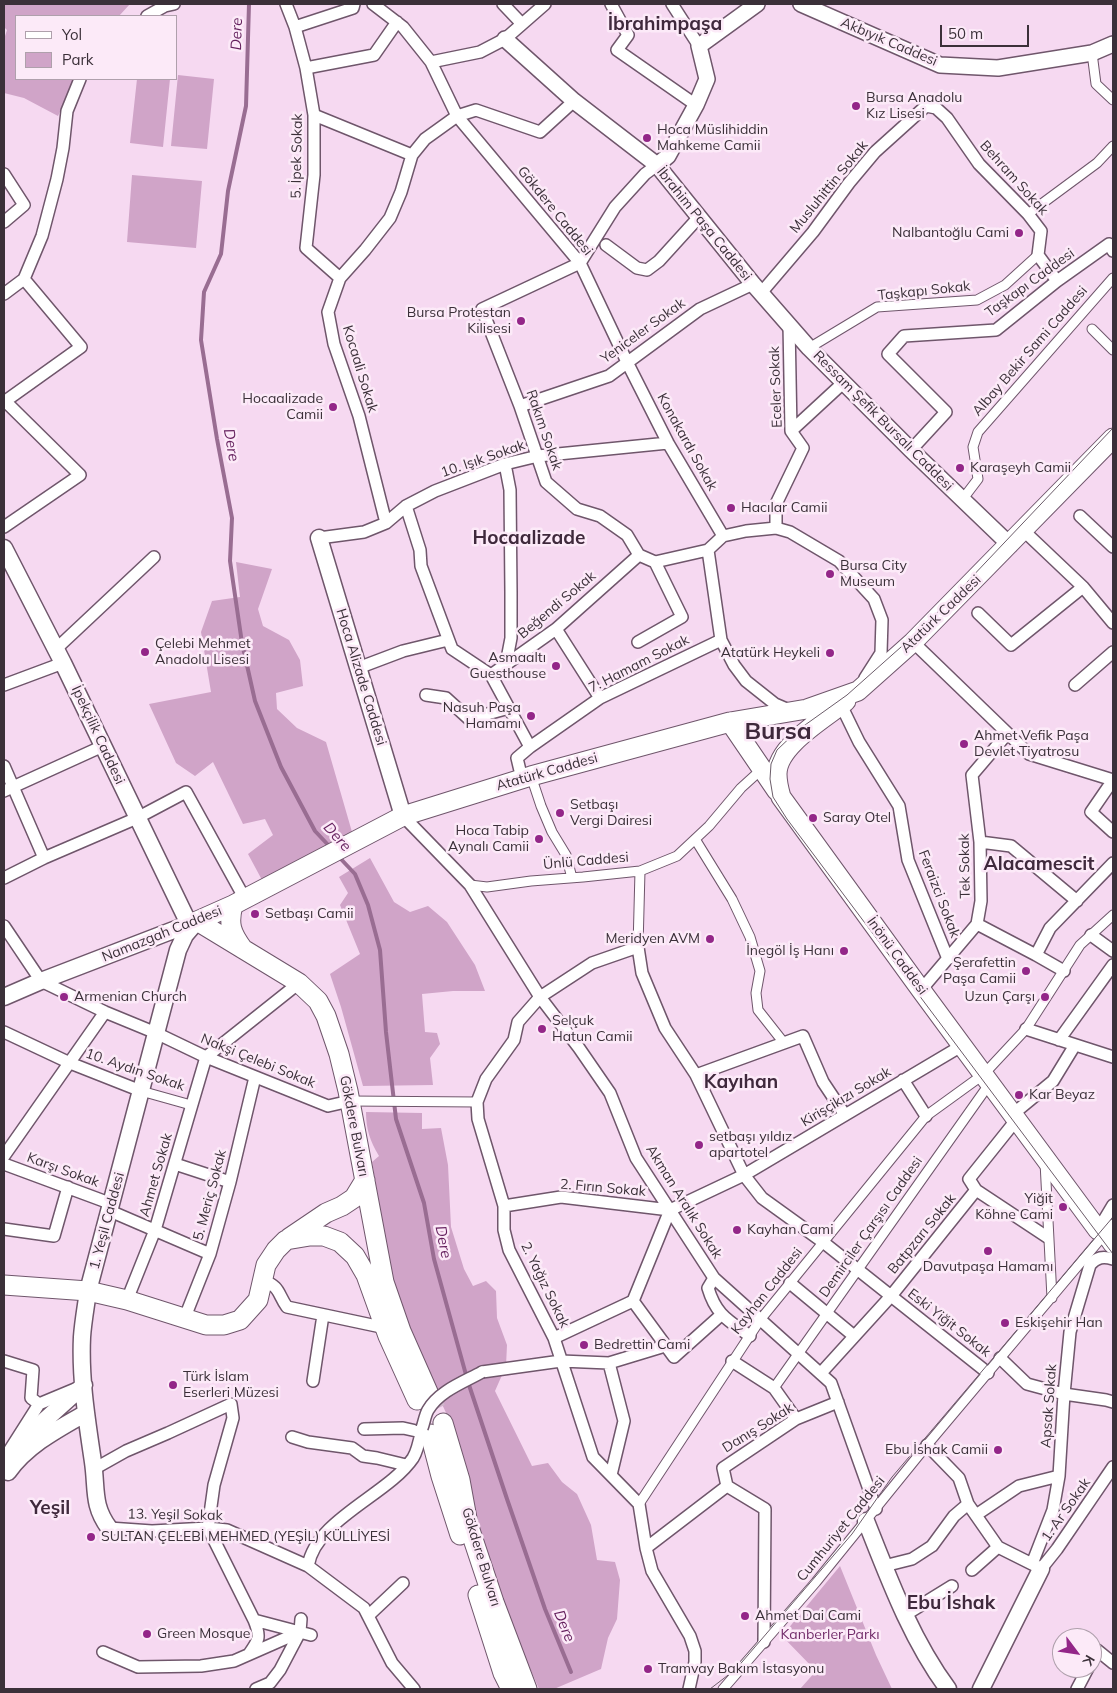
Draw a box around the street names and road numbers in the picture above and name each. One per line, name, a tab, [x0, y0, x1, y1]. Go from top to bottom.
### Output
street label: Akbıyık Caddesi	[838, 14, 940, 70]
street label: 5. İpek Sokak	[288, 113, 306, 199]
street label: Musluhittin Sokak	[787, 137, 871, 237]
street label: Behram Sokak	[976, 137, 1052, 219]
street label: Gökdere Caddesi	[514, 163, 596, 259]
street label: İbrahim Paşa Caddesi	[653, 164, 755, 284]
street label: Taşkapı Caddesi	[982, 245, 1078, 321]
street label: Taşkapı Sokak	[877, 278, 971, 304]
street label: Albay Bekir Sami Caddesi	[969, 283, 1091, 419]
street label: Yeniceler Sokak	[598, 295, 688, 367]
street label: Kocaali Sokak	[339, 323, 381, 415]
street label: Eceler Sokak	[766, 346, 786, 428]
street label: Ressam Şefik Bursalı Caddesi	[809, 347, 957, 495]
street label: Rakım Sokak	[522, 388, 566, 472]
street label: Konakardı Sokak	[653, 390, 721, 494]
street label: 10. Işık Sokak	[439, 437, 527, 481]
street label: Beğendi Sokak	[515, 568, 599, 642]
street label: Atatürk Caddesi	[897, 572, 985, 656]
street label: Hoca Alizade Caddesi	[332, 607, 390, 747]
street label: 7. Hamam Sokak	[586, 631, 692, 697]
street label: İpekçilik Caddesi	[68, 683, 128, 787]
street label: Atatürk Caddesi	[494, 749, 600, 795]
street label: Tek Sokak	[956, 833, 974, 899]
street label: Feraizci Sokak	[915, 848, 963, 940]
street label: Ünlü Caddesi	[542, 849, 630, 873]
street label: Namazgah Caddesi	[100, 902, 224, 966]
street label: İnönü Caddesi	[863, 914, 931, 998]
street label: Nakşi Çelebi Sokak	[198, 1030, 318, 1092]
street label: 10. Aydın Sokak	[83, 1045, 187, 1095]
street label: Kirişçikızı Sokak	[798, 1064, 894, 1130]
street label: Gökdere Bulvarı	[336, 1074, 372, 1178]
street label: Ahmet Sokak	[136, 1131, 176, 1219]
street label: Akman Aralık Sokak	[642, 1142, 726, 1262]
street label: 5. Meriç Sokak	[190, 1148, 230, 1242]
street label: Karşı Sokak	[25, 1149, 101, 1191]
street label: Demirciler Çarşısı Caddesi	[816, 1153, 926, 1301]
street label: 1. Yeşil Caddesi	[86, 1171, 128, 1271]
street label: 2. Fırın Sokak	[559, 1176, 647, 1200]
street label: Batpzarı Sokak	[885, 1191, 959, 1277]
street label: 2. Yağız Sokak	[517, 1239, 573, 1331]
street label: Kayhan Caddesi	[728, 1244, 806, 1338]
street label: Eski Yiğit Sokak	[904, 1285, 994, 1361]
street label: Apsak Sokak	[1038, 1363, 1060, 1449]
street label: Danış Sokak	[719, 1400, 797, 1456]
street label: Cumhuriyet Caddesi	[793, 1473, 889, 1585]
street label: 1. Ar Sokak	[1038, 1475, 1094, 1545]
street label: Gökdere Bulvarı	[458, 1505, 504, 1609]
street label: 13. Yeşil Sokak	[127, 1506, 223, 1524]

